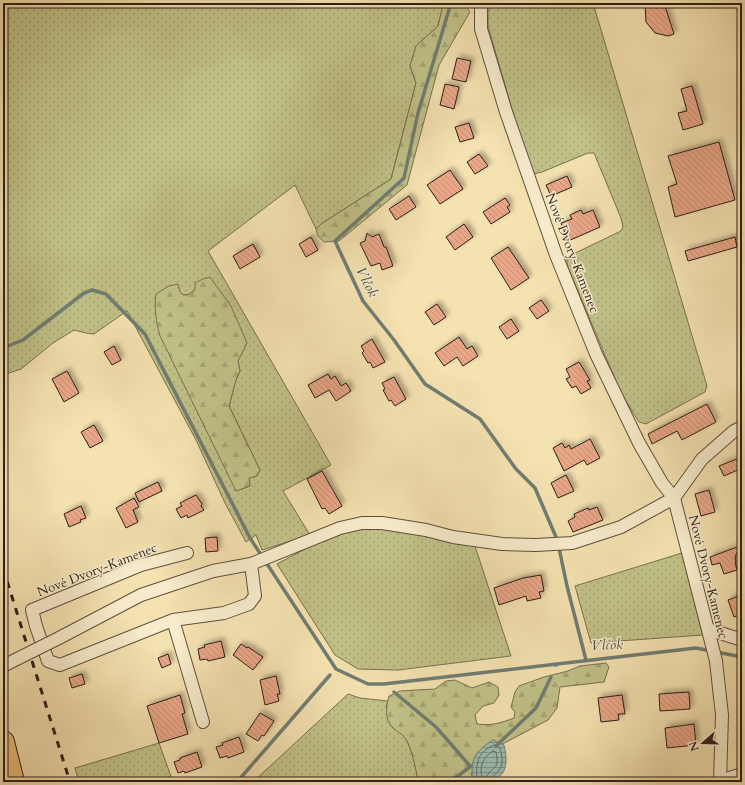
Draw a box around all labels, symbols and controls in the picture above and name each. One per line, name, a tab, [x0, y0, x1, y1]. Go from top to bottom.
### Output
street label: Nové Dvory-Kamenec	[541, 190, 603, 316]
water label: Vlčok	[351, 263, 383, 301]
street label: Nové Dvory-Kamenec	[684, 513, 732, 641]
street label: Nové Dvory-Kamenec	[34, 539, 160, 601]
water label: Vlčok	[591, 635, 624, 655]
north arrow	[683, 723, 723, 763]
text: N	[685, 739, 703, 753]

